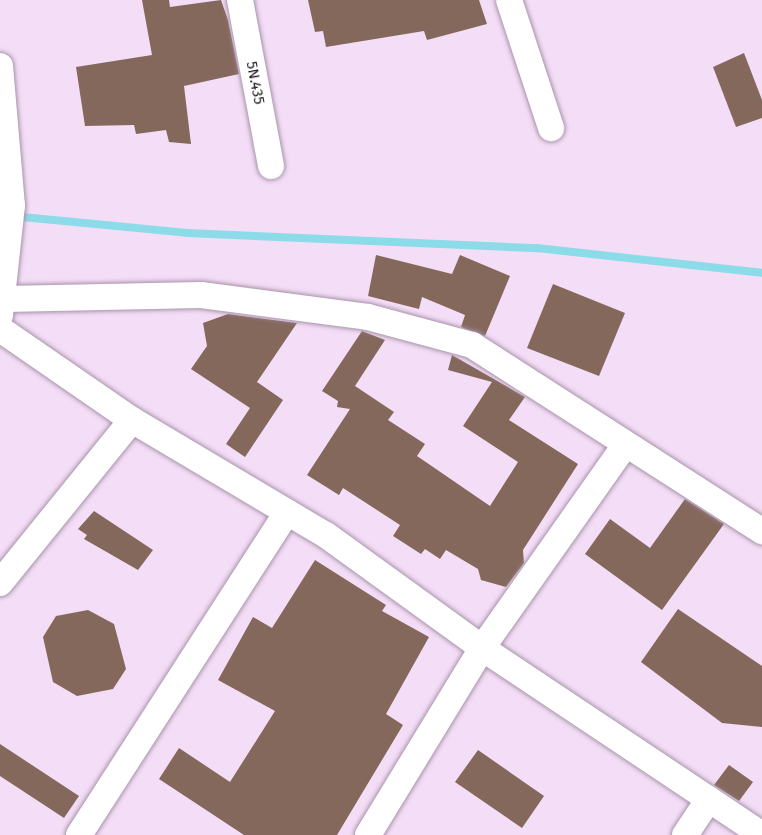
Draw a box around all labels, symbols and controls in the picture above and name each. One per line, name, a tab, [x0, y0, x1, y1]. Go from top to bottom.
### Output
street label: 5N.435	[242, 60, 268, 106]

